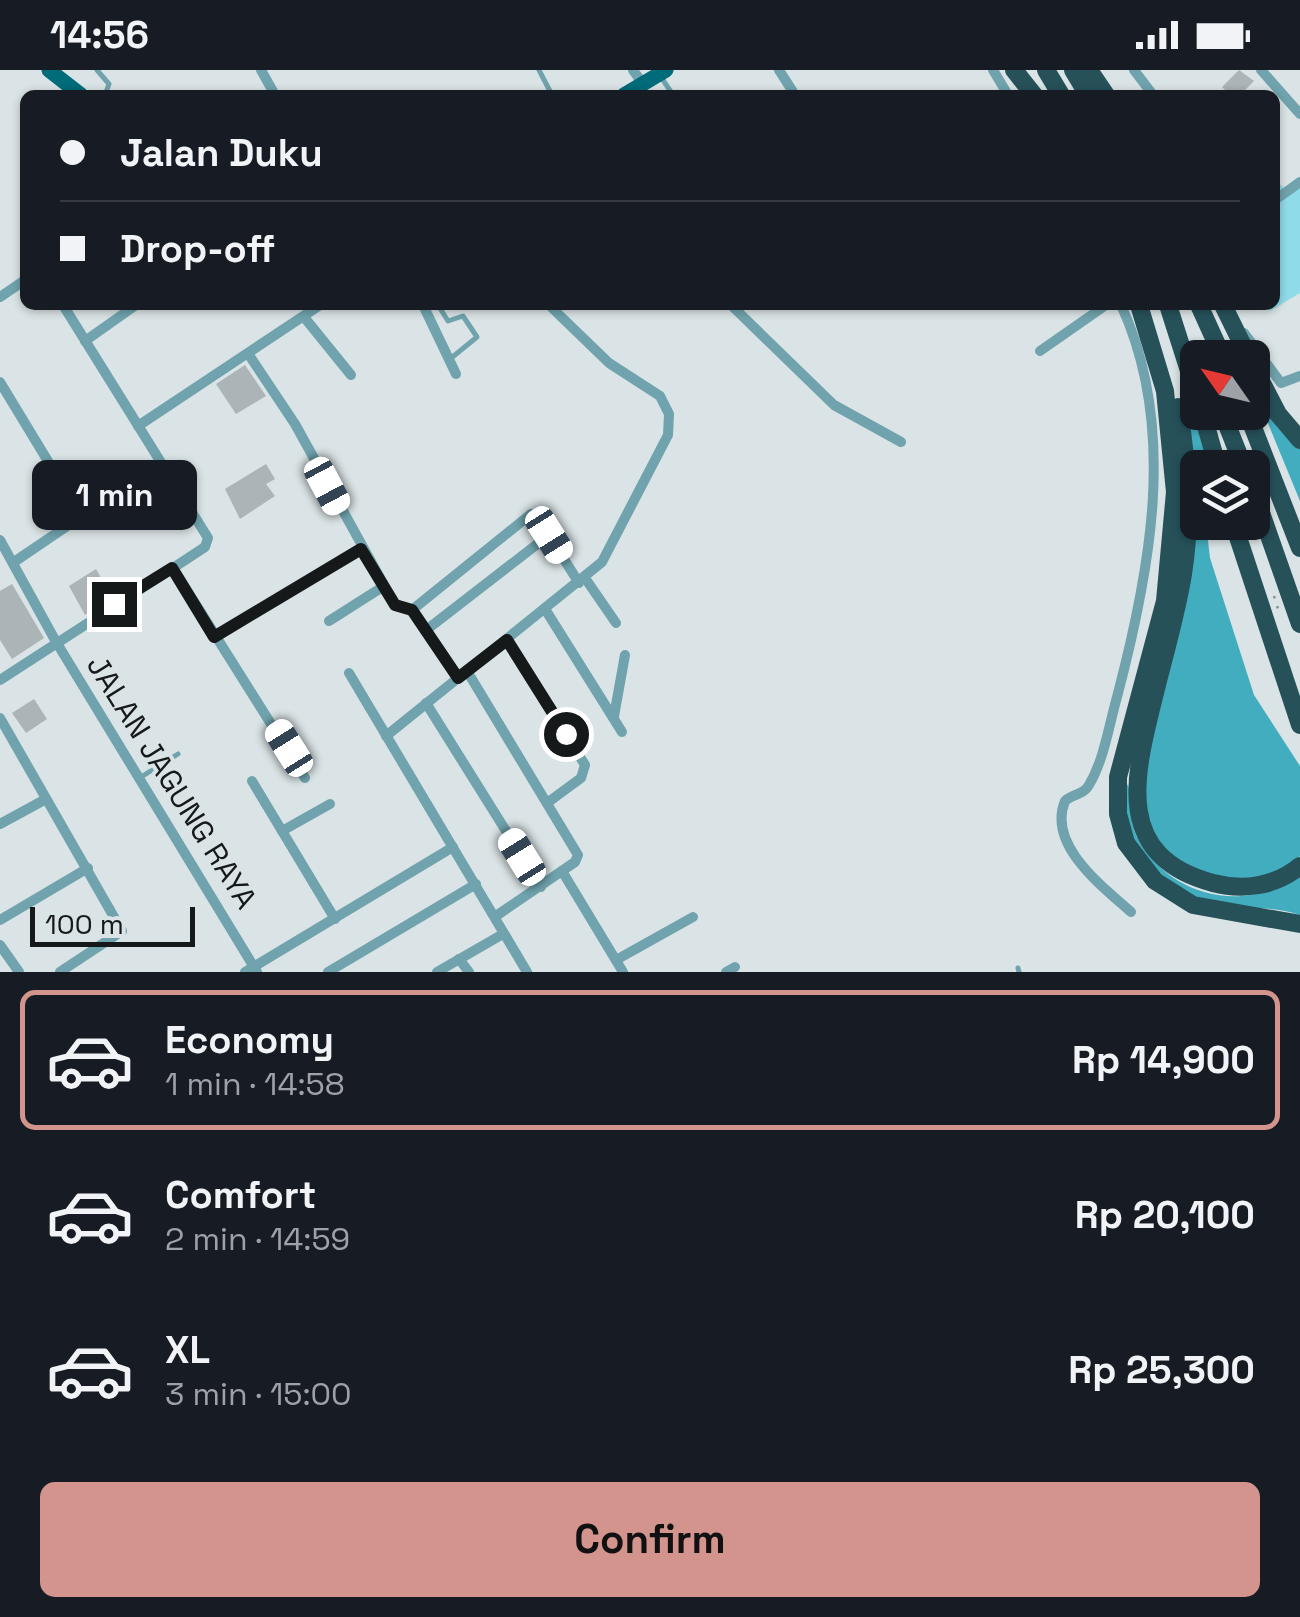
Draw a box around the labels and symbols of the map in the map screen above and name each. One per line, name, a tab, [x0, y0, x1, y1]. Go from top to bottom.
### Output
north arrow	[1180, 340, 1270, 430]
car	[300, 452, 354, 520]
callout: 1 min	[32, 459, 196, 529]
car	[520, 502, 578, 568]
route end	[92, 582, 137, 627]
street label: JALAN JAGUNG RAYA	[78, 648, 266, 916]
route start	[544, 712, 589, 757]
car	[260, 715, 318, 781]
car	[493, 824, 551, 890]
scale bar	[30, 902, 195, 946]

